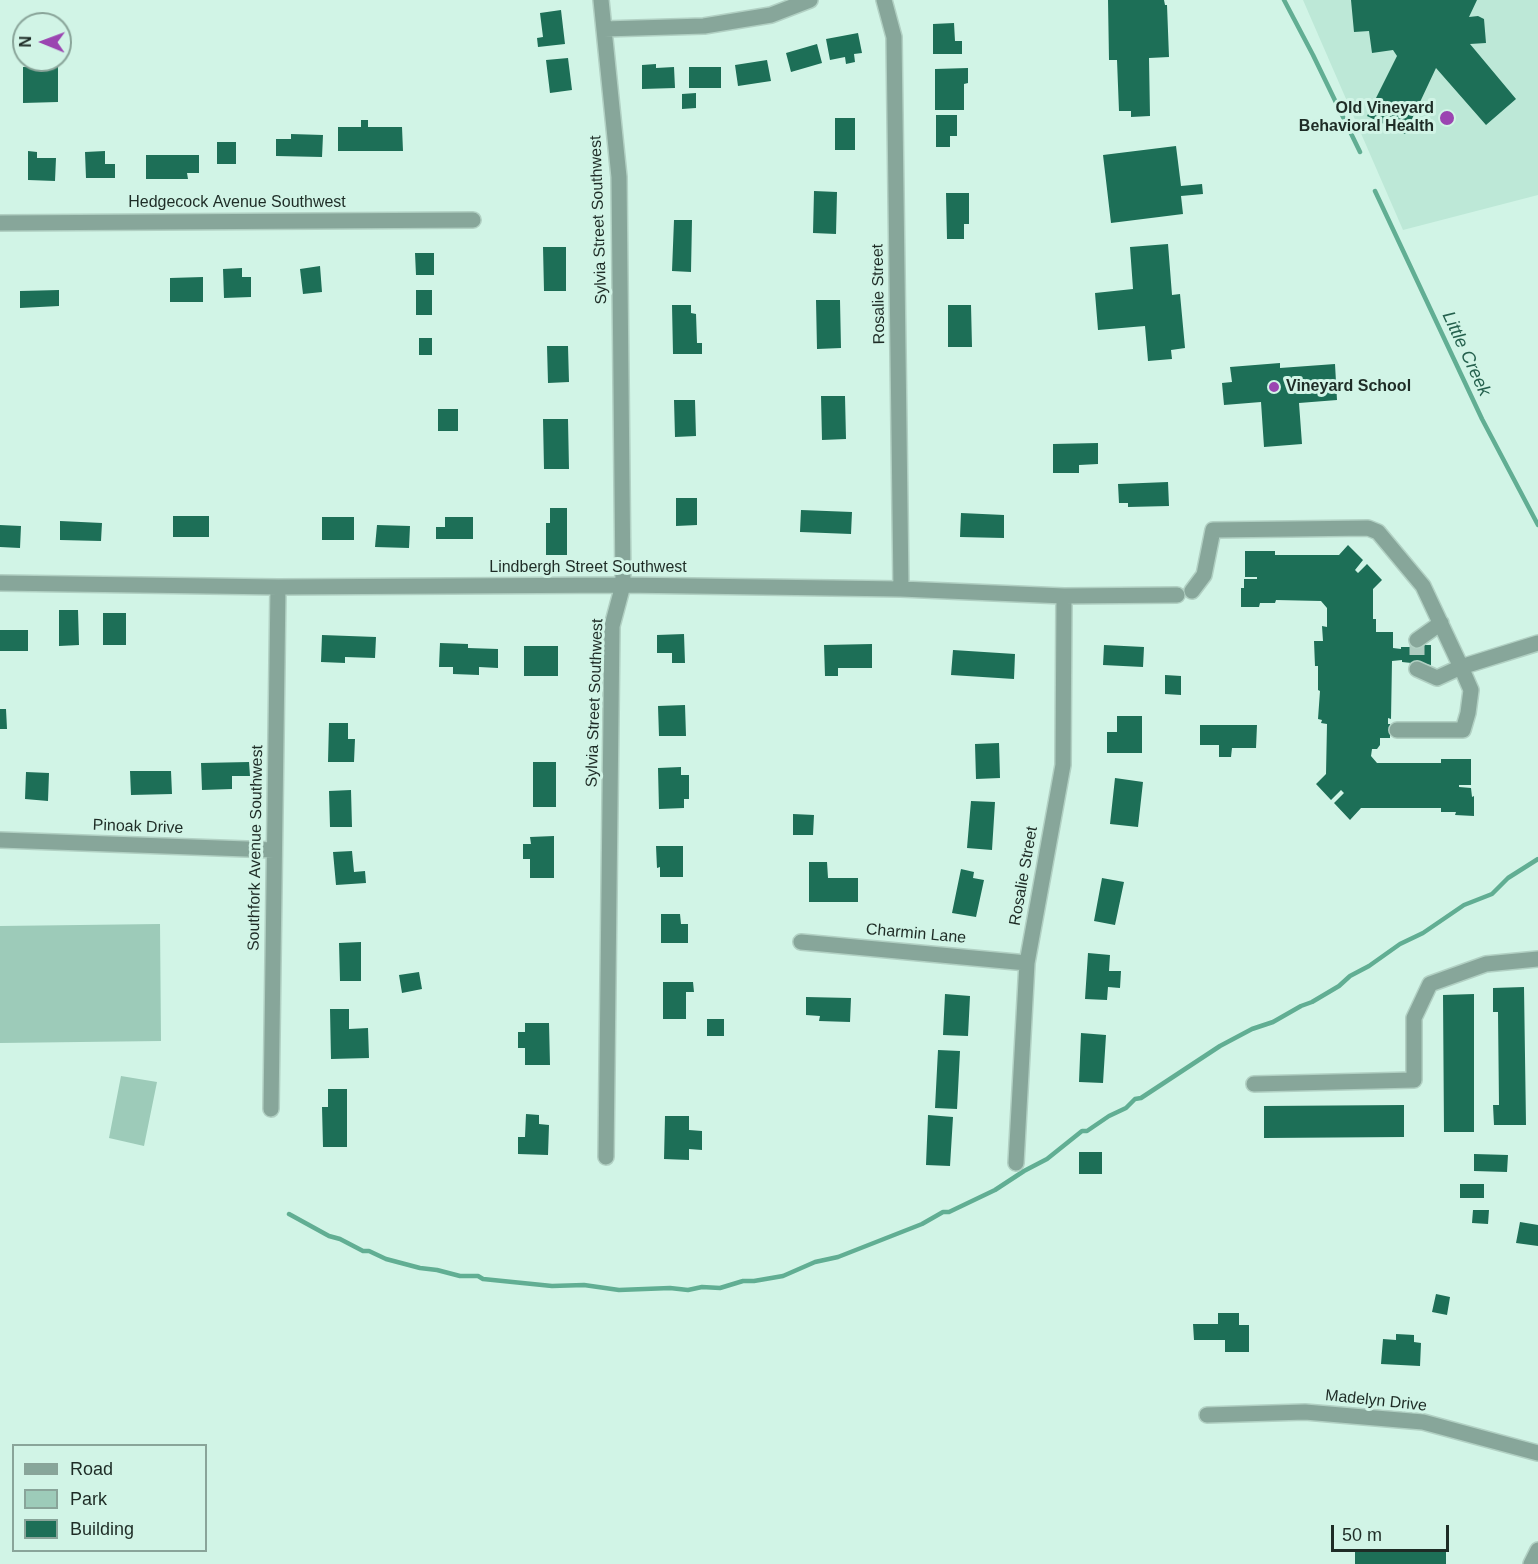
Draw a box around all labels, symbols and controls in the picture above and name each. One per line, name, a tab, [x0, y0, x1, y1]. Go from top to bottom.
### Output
north arrow	[12, 12, 72, 72]
text: N	[17, 36, 34, 48]
place label: Old Vineyard Behavioral Health	[1299, 99, 1434, 137]
marker: Old Vineyard Behavioral Health	[1438, 109, 1456, 127]
street label: Sylvia Street Southwest	[586, 135, 612, 305]
street label: Hedgecock Avenue Southwest	[128, 193, 346, 213]
street label: Rosalie Street	[869, 244, 889, 344]
water label: Little Creek	[1437, 308, 1495, 400]
place label: Vineyard School	[1286, 377, 1411, 397]
marker: Vineyard School	[1267, 380, 1281, 394]
street label: Lindbergh Street Southwest	[489, 558, 687, 578]
street label: Sylvia Street Southwest	[582, 618, 608, 788]
street label: Southfork Avenue Southwest	[245, 745, 267, 951]
street label: Pinoak Drive	[92, 816, 184, 838]
street label: Rosalie Street	[1006, 825, 1042, 927]
street label: Charmin Lane	[865, 920, 967, 948]
street label: Madelyn Drive	[1324, 1386, 1428, 1416]
legend	[12, 1444, 207, 1552]
text: Road	[70, 1459, 113, 1479]
text: Park	[70, 1489, 107, 1509]
scale bar	[1334, 1513, 1452, 1551]
text: Building	[70, 1519, 134, 1539]
text: 50 m	[1342, 1525, 1382, 1545]

